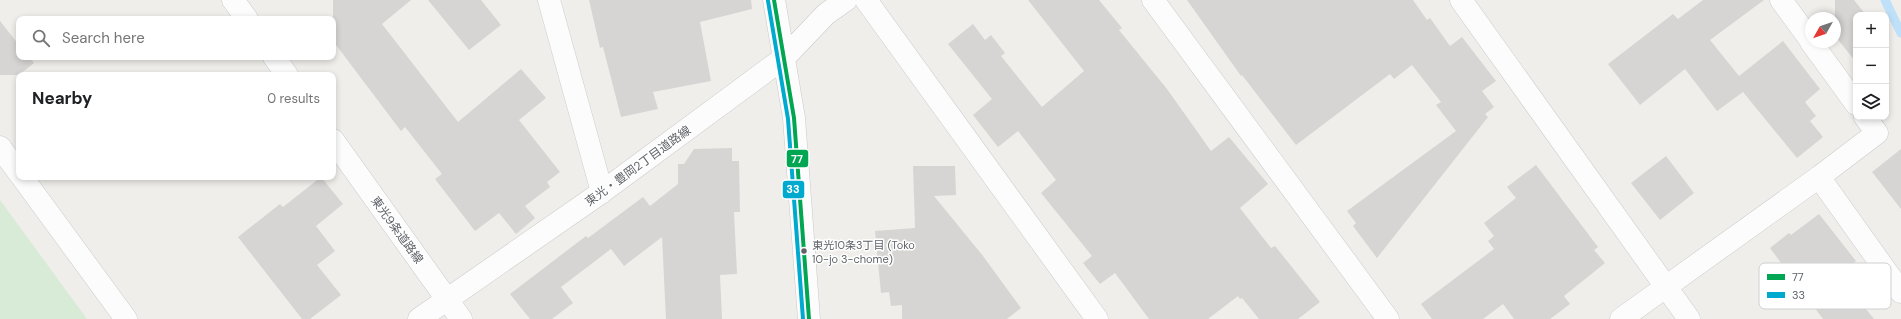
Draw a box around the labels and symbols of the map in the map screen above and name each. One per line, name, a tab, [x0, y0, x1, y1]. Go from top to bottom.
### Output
north arrow	[1805, 12, 1841, 48]
street label: 東光・豊岡2丁目道路線	[582, 122, 694, 210]
line badge: 77	[786, 149, 809, 168]
text: 77	[791, 152, 803, 166]
line badge: 33	[782, 180, 805, 199]
text: 33	[786, 182, 800, 196]
street label: 東光9条道路線	[367, 193, 427, 267]
place label: 東光10条3丁目 (Toko 10-jo 3-chome)	[812, 238, 915, 266]
marker: 東光10条3丁目 (Toko 10-jo 3-chome)	[799, 246, 809, 256]
legend	[1759, 263, 1891, 309]
text: 77	[1792, 270, 1804, 284]
text: 33	[1792, 288, 1805, 302]

